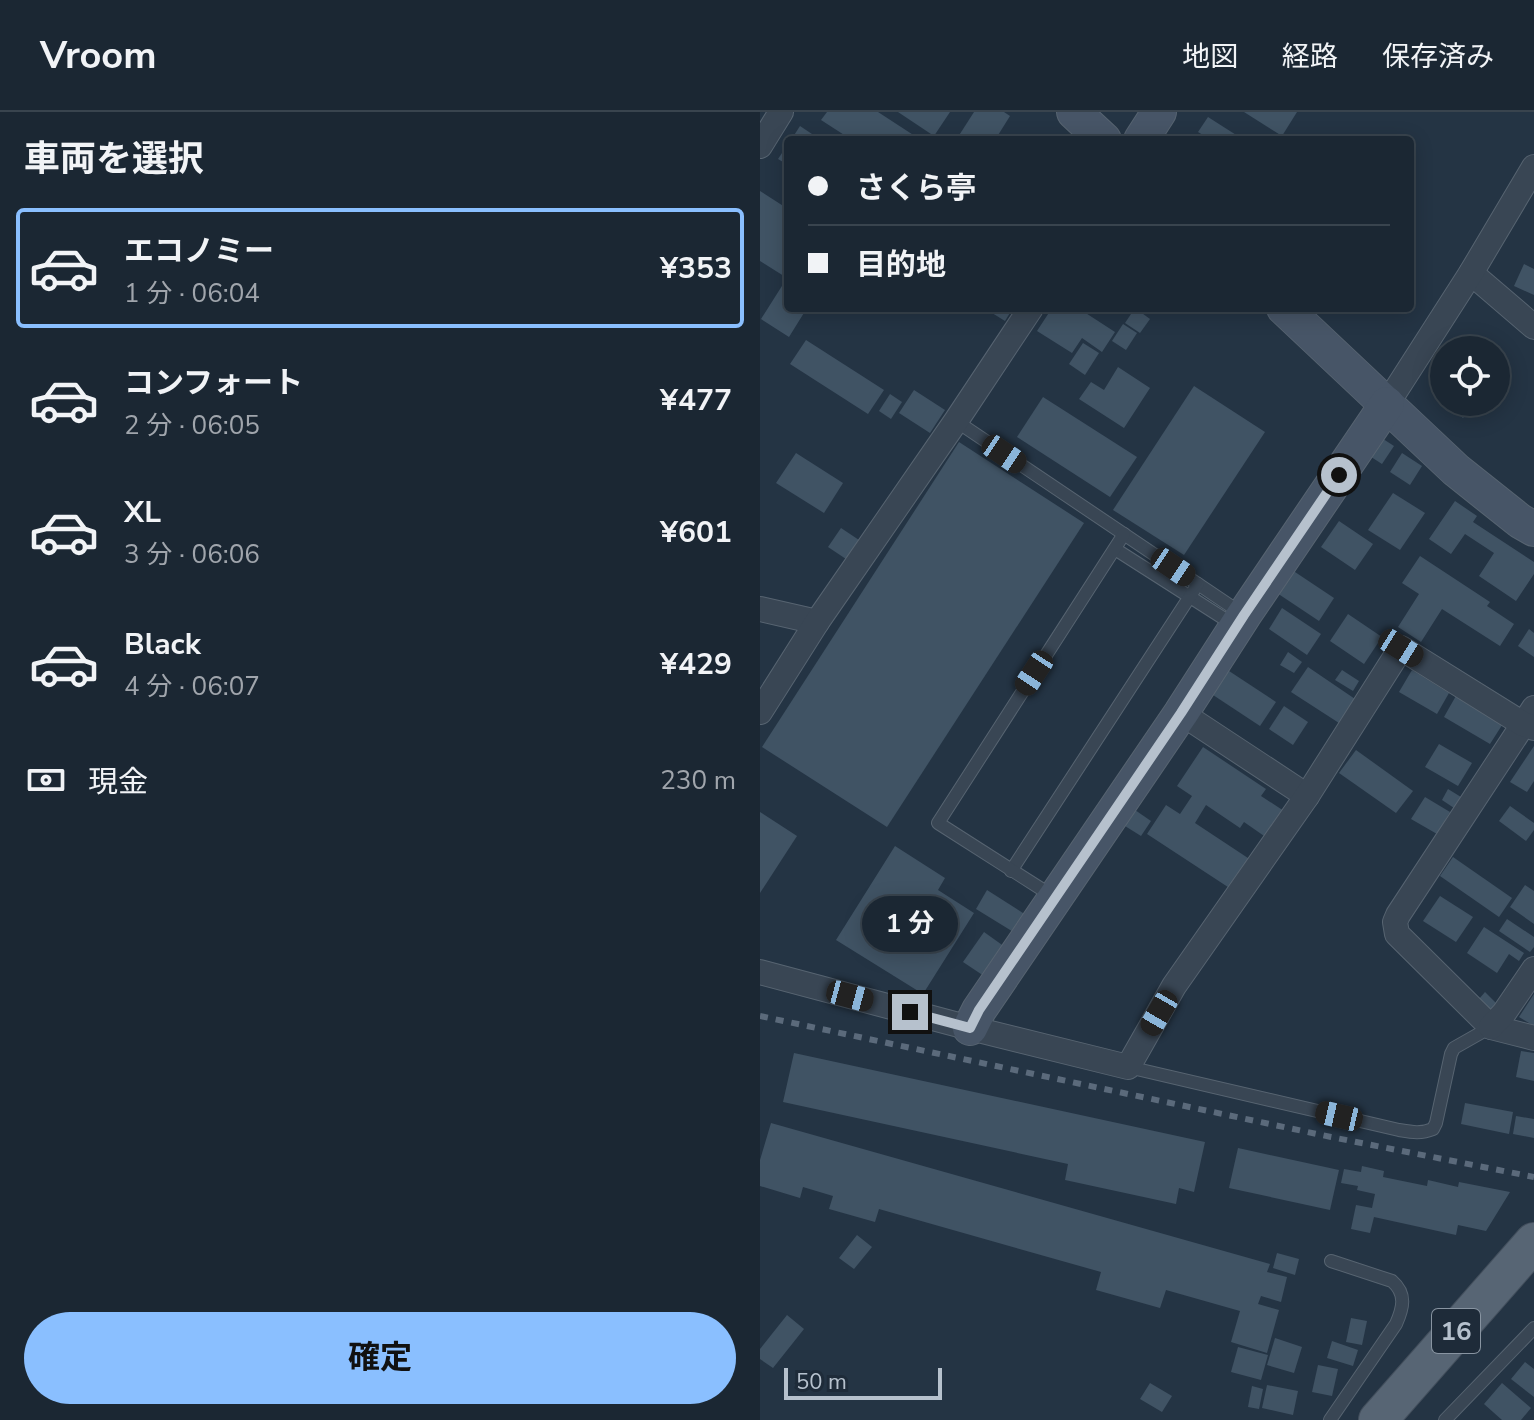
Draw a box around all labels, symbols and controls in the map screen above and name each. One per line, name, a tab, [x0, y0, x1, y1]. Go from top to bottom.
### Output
text: Vroom	[40, 30, 157, 81]
text: 地図	[1182, 38, 1238, 76]
text: 経路	[1282, 38, 1338, 76]
text: 保存済み	[1382, 38, 1494, 76]
text: 車両を選択	[24, 135, 204, 184]
text: さくら亭	[856, 168, 976, 209]
text: エコノミー	[124, 231, 274, 272]
icon: car	[28, 232, 100, 304]
text: 目的地	[856, 245, 946, 286]
text: ¥353	[660, 248, 732, 289]
text: 1 分 · 06:04	[124, 276, 260, 311]
map controls	[1430, 336, 1510, 416]
button: locate	[1430, 336, 1510, 416]
text: コンフォート	[124, 363, 303, 404]
icon: car	[28, 364, 100, 436]
text: ¥477	[660, 380, 732, 421]
text: 2 分 · 06:05	[124, 408, 260, 443]
car	[977, 431, 1031, 477]
route start	[1321, 457, 1357, 493]
text: XL	[124, 492, 161, 533]
icon: car	[28, 496, 100, 568]
text: ¥601	[660, 512, 732, 553]
text: 3 分 · 06:06	[124, 537, 260, 572]
car	[1146, 544, 1200, 590]
text: Black	[124, 624, 201, 665]
car	[1374, 625, 1428, 671]
icon: car	[28, 628, 100, 700]
text: ¥429	[660, 644, 732, 685]
car	[1011, 646, 1057, 700]
text: 4 分 · 06:07	[124, 669, 260, 704]
icon: cash	[24, 758, 68, 802]
text: 現金	[88, 762, 148, 803]
text: 230 m	[660, 763, 736, 798]
callout: 1 分	[862, 896, 958, 952]
text: 1 分	[886, 906, 934, 941]
car	[824, 978, 876, 1014]
car	[1137, 986, 1181, 1040]
route end	[892, 994, 928, 1030]
car	[1313, 1099, 1365, 1133]
road number: 16	[1432, 1309, 1480, 1353]
button: 確定	[24, 1312, 736, 1404]
scale bar	[784, 1364, 942, 1400]
text: 50 m	[796, 1367, 847, 1397]

